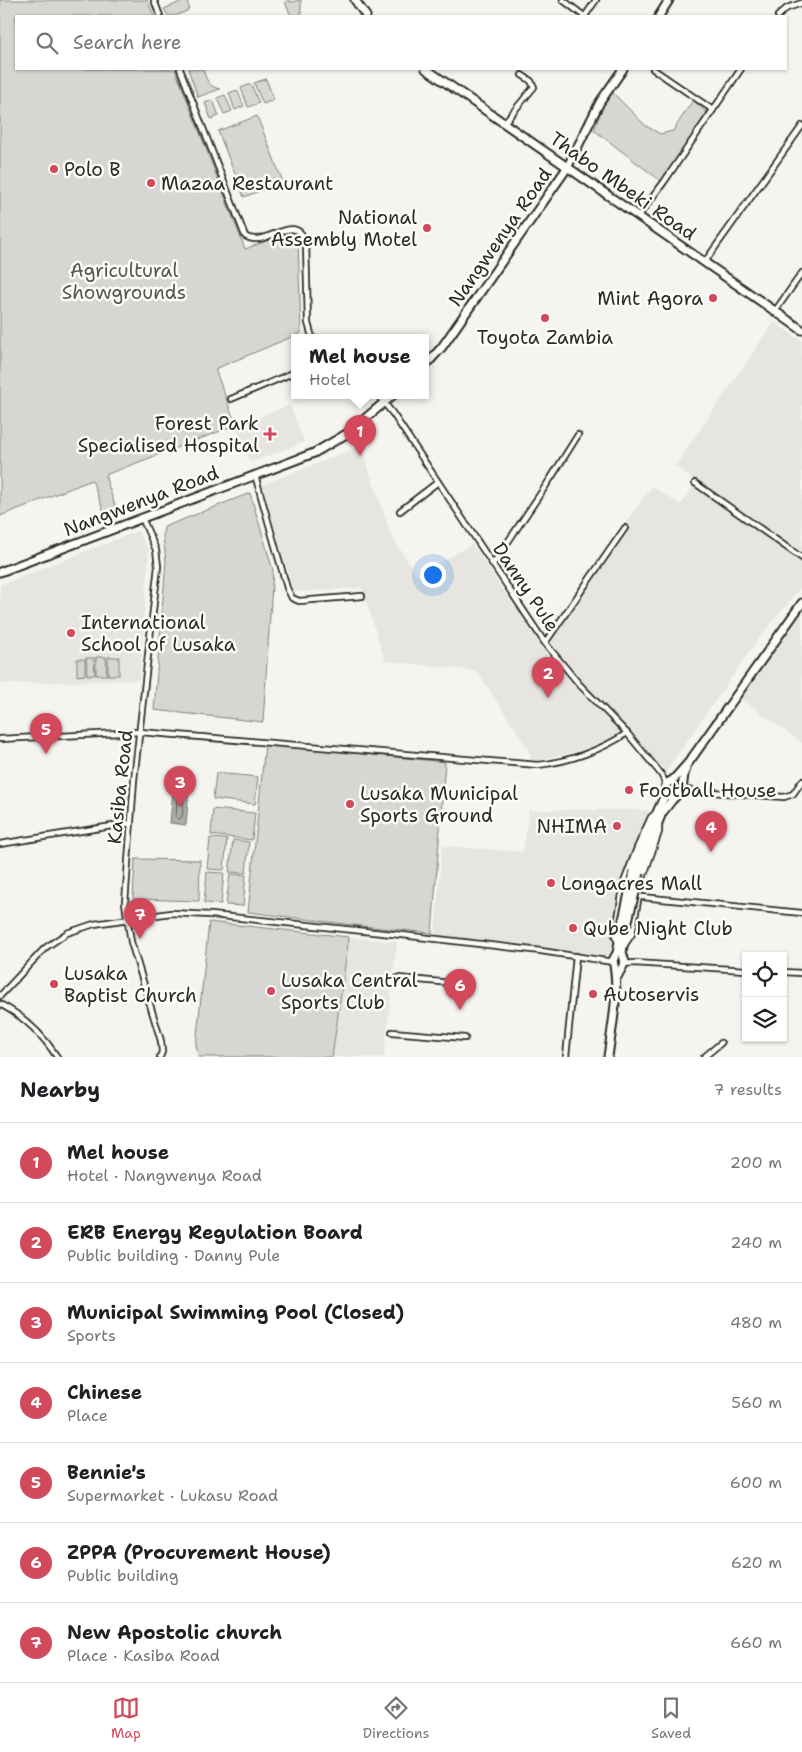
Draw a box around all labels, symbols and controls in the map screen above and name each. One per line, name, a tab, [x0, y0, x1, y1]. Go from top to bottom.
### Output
search box	[15, 15, 787, 70]
icon: search	[33, 29, 61, 57]
text: Search here	[73, 30, 182, 55]
street label: Thabo Mbeki Road	[545, 126, 701, 246]
place label: Polo B	[64, 157, 120, 182]
marker: Polo B	[48, 163, 60, 175]
street label: Nangwenya Road	[443, 163, 557, 311]
place label: Mazaa Restaurant	[161, 171, 334, 196]
marker: Mazaa Restaurant	[145, 177, 157, 189]
place label: National Assembly Motel	[271, 205, 417, 252]
marker: National Assembly Motel	[421, 222, 433, 234]
park label: Agricultural Showgrounds	[62, 258, 186, 305]
place label: Mint Agora	[597, 286, 703, 311]
marker: Mint Agora	[707, 292, 719, 304]
marker: Toyota Zambia	[539, 312, 551, 324]
place label: Toyota Zambia	[477, 325, 613, 350]
popup	[291, 334, 429, 399]
text: Mel house	[309, 344, 411, 369]
text: Hotel	[309, 369, 350, 390]
place label: Forest Park Specialised Hospital	[78, 411, 259, 458]
pin: 1	[344, 415, 376, 456]
marker: Forest Park Specialised Hospital	[263, 427, 277, 441]
street label: Nangwenya Road	[60, 460, 222, 542]
street label: Danny Pule	[487, 537, 565, 637]
your location	[420, 562, 446, 588]
place label: International School of Lusaka	[81, 610, 236, 657]
marker: International School of Lusaka	[65, 627, 77, 639]
pin: 2	[532, 657, 564, 698]
pin: 5	[30, 713, 62, 754]
street label: Kasiba Road	[102, 729, 138, 845]
pin: 3	[164, 766, 196, 807]
place label: Football House	[639, 778, 777, 803]
place label: Lusaka Municipal Sports Ground	[360, 781, 518, 828]
marker: Football House	[623, 784, 635, 796]
marker: Lusaka Municipal Sports Ground	[344, 798, 356, 810]
pin: 4	[695, 811, 727, 852]
place label: NHIMA	[537, 814, 607, 839]
marker: NHIMA	[611, 820, 623, 832]
place label: Longacres Mall	[561, 871, 702, 896]
marker: Longacres Mall	[545, 877, 557, 889]
pin: 7	[124, 898, 156, 939]
place label: Qube Night Club	[583, 916, 733, 941]
marker: Qube Night Club	[567, 922, 579, 934]
map controls	[742, 952, 787, 1042]
button: locate	[742, 952, 787, 997]
place label: Lusaka Baptist Church	[64, 961, 197, 1008]
place label: Lusaka Central Sports Club	[281, 968, 418, 1015]
pin: 6	[444, 969, 476, 1010]
marker: Lusaka Baptist Church	[48, 978, 60, 990]
place label: Autoservis	[603, 982, 700, 1007]
marker: Lusaka Central Sports Club	[265, 985, 277, 997]
marker: Autoservis	[587, 988, 599, 1000]
button: layers	[742, 997, 787, 1042]
text: Nearby	[20, 1076, 100, 1104]
text: 7 results	[713, 1079, 782, 1100]
text: Mel house	[67, 1140, 169, 1165]
text: 1	[32, 1152, 40, 1173]
text: 200 m	[730, 1152, 782, 1173]
text: Hotel · Nangwenya Road	[67, 1165, 262, 1186]
text: ERB Energy Regulation Board	[67, 1220, 363, 1245]
text: 2	[30, 1232, 42, 1253]
text: 240 m	[730, 1232, 782, 1253]
text: Public building · Danny Pule	[67, 1245, 280, 1266]
text: Municipal Swimming Pool (Closed)	[67, 1300, 404, 1325]
text: 3	[30, 1312, 42, 1333]
text: 480 m	[730, 1312, 782, 1333]
text: Sports	[67, 1325, 116, 1346]
text: Chinese	[67, 1380, 142, 1405]
text: 4	[30, 1392, 42, 1413]
text: 560 m	[731, 1392, 782, 1413]
text: Place	[67, 1405, 108, 1426]
text: Bennie's	[67, 1460, 146, 1485]
text: 5	[31, 1472, 41, 1493]
text: 600 m	[730, 1472, 782, 1493]
text: Supermarket · Lukasu Road	[67, 1485, 278, 1506]
text: ZPPA (Procurement House)	[67, 1540, 331, 1565]
text: 6	[30, 1552, 42, 1573]
text: 620 m	[731, 1552, 782, 1573]
text: Public building	[67, 1565, 179, 1586]
text: New Apostolic church	[67, 1620, 282, 1645]
text: 7	[30, 1632, 42, 1653]
text: 660 m	[730, 1632, 782, 1653]
text: Place · Kasiba Road	[67, 1645, 220, 1666]
tab: Map	[111, 1694, 141, 1742]
tab: Directions	[363, 1694, 429, 1742]
tab: Saved	[651, 1694, 691, 1742]

